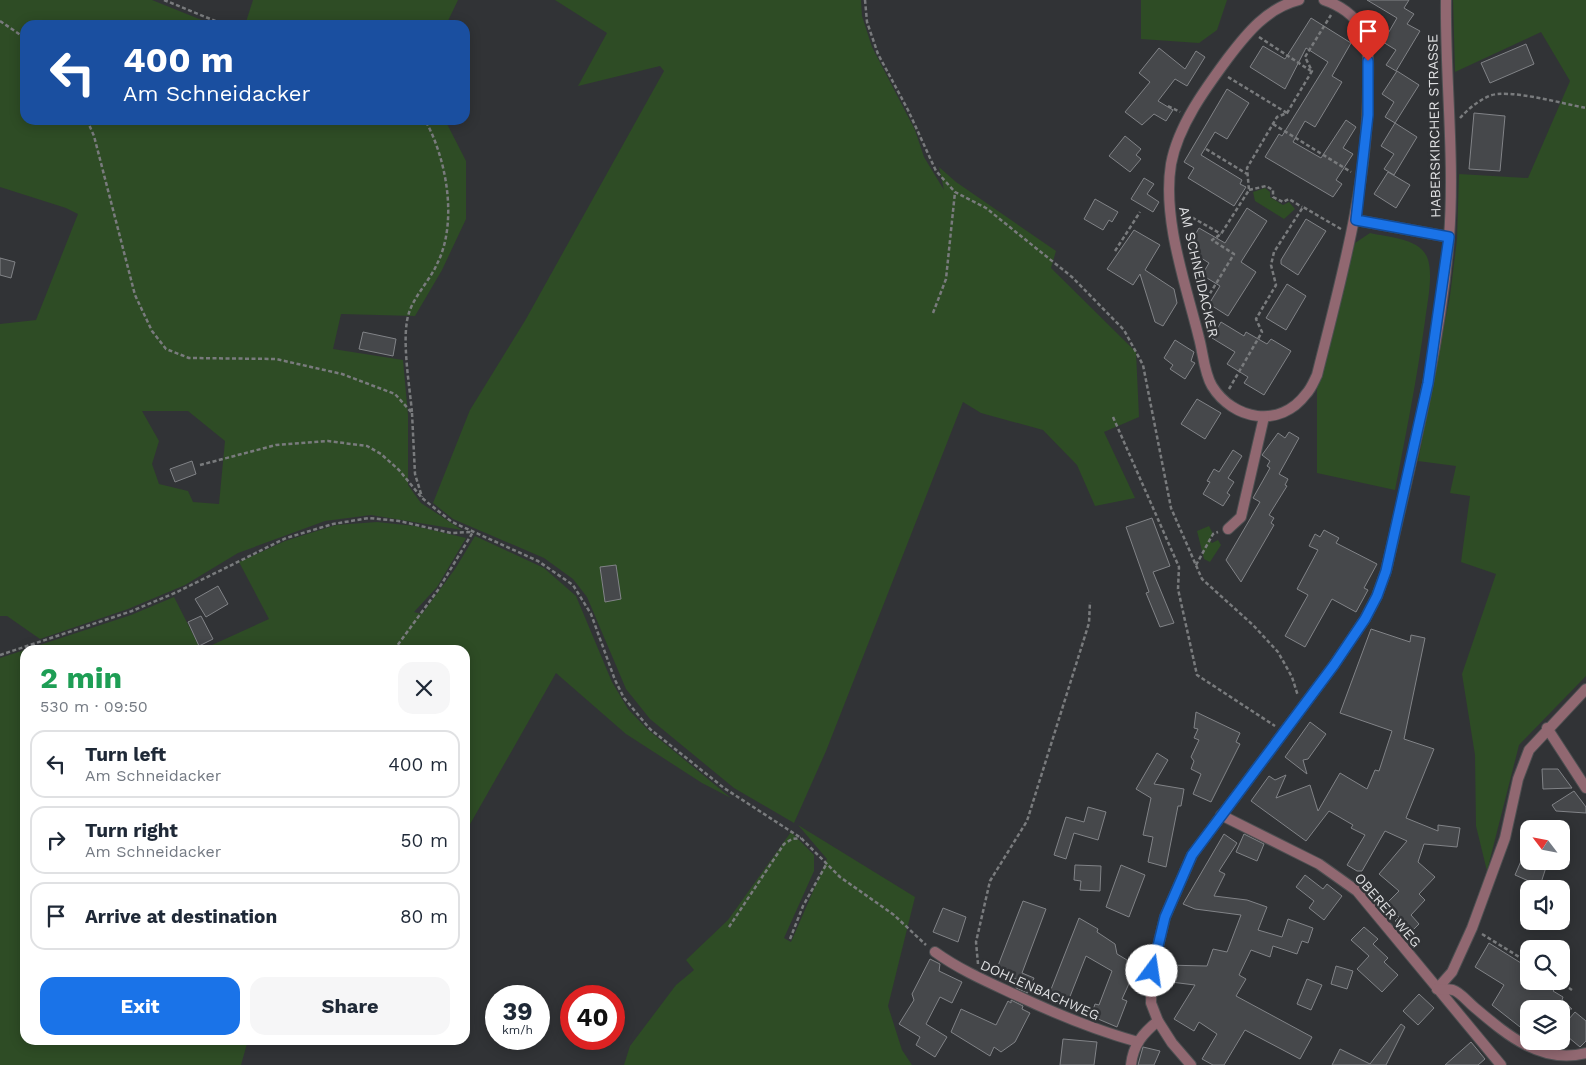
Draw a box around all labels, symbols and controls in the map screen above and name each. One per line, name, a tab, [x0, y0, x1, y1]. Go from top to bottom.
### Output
pin	[1347, 10, 1389, 61]
icon: arrive	[1354, 17, 1382, 45]
street label: HABERSKIRCHER STRASSE	[1424, 34, 1444, 218]
text: 400 m	[123, 39, 234, 81]
icon: left	[40, 40, 105, 105]
text: Am Schneidacker	[123, 81, 311, 106]
street label: AM SCHNEIDACKER	[1176, 205, 1222, 339]
text: 2 min	[40, 660, 122, 695]
button: close	[398, 662, 450, 714]
text: 530 m · 09:50	[40, 697, 148, 716]
text: Turn left	[85, 743, 166, 766]
icon: left	[42, 750, 70, 778]
text: 400 m	[388, 753, 448, 776]
text: Am Schneidacker	[85, 766, 221, 785]
text: Turn right	[85, 819, 178, 842]
north arrow	[1520, 820, 1570, 870]
map controls	[1520, 820, 1570, 1050]
icon: right	[42, 826, 70, 854]
text: 50 m	[401, 829, 448, 852]
text: Am Schneidacker	[85, 842, 221, 861]
street label: OBERER WEG	[1352, 870, 1424, 950]
button: sound	[1520, 880, 1570, 930]
icon: arrive	[42, 902, 70, 930]
text: Arrive at destination	[85, 905, 277, 928]
text: 80 m	[400, 905, 448, 928]
button: search	[1520, 940, 1570, 990]
position arrow	[1125, 944, 1177, 996]
street label: DOHLENBACHWEG	[978, 957, 1102, 1023]
button: Exit	[40, 977, 240, 1035]
button: Share	[250, 977, 450, 1035]
speed limit sign: 40	[560, 985, 625, 1050]
text: 39	[502, 997, 533, 1026]
button: layers	[1520, 1000, 1570, 1050]
text: km/h	[502, 1023, 533, 1037]

